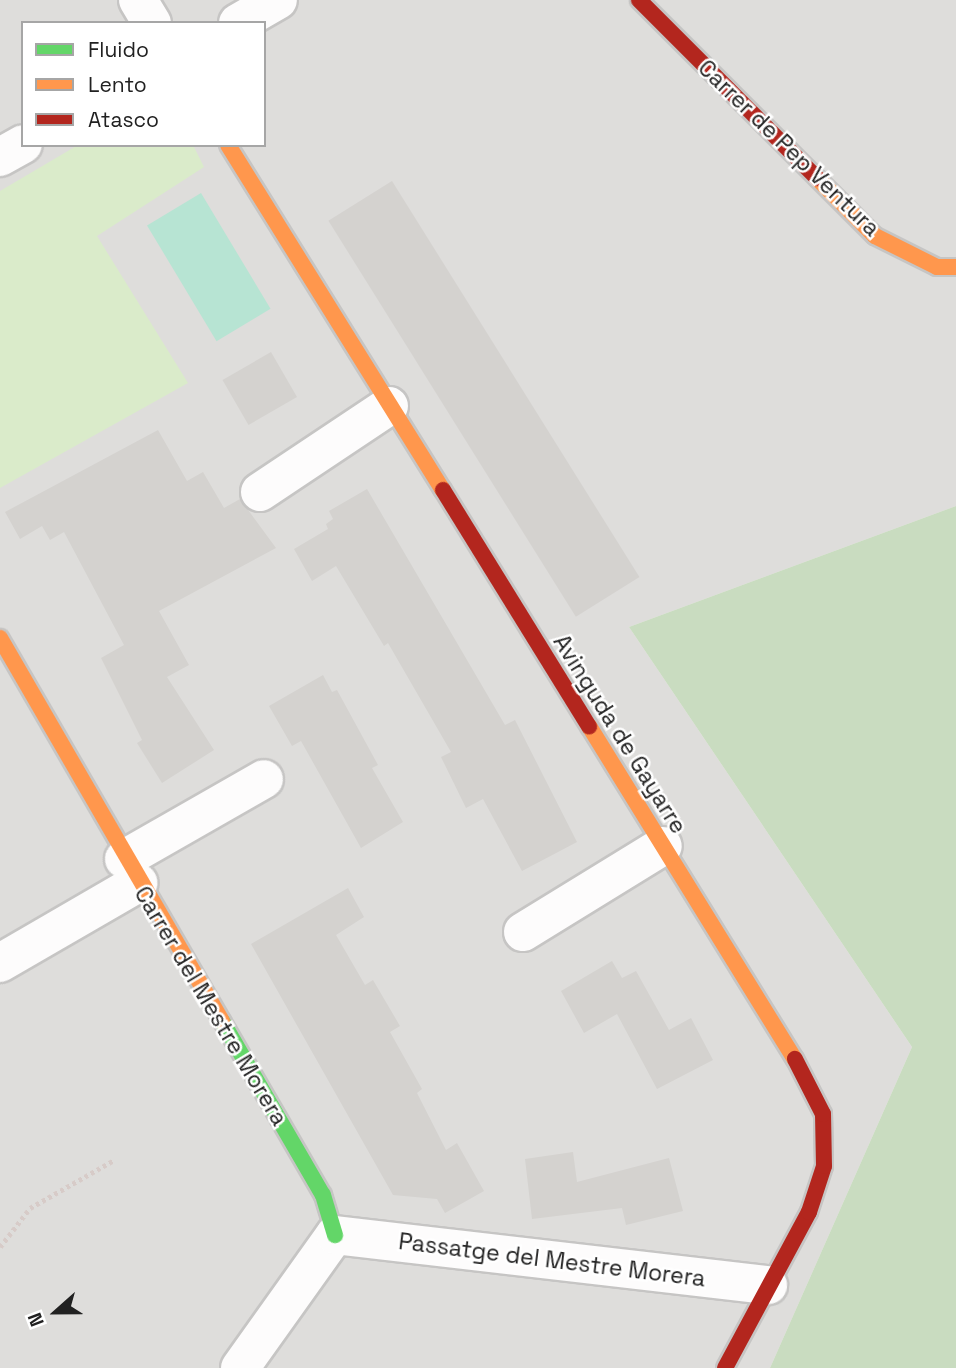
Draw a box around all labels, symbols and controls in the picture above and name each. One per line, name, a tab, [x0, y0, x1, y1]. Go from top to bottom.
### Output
legend	[21, 21, 266, 147]
text: Fluido	[88, 36, 149, 63]
street label: Carrer de Pep Ventura	[692, 54, 886, 242]
text: Lento	[88, 71, 147, 98]
text: Atasco	[88, 106, 159, 133]
street label: Avinguda de Gayarre	[548, 629, 692, 839]
street label: Carrer del Mestre Morera	[129, 881, 293, 1131]
street label: Passatge del Mestre Morera	[397, 1227, 707, 1293]
north arrow	[21, 1277, 91, 1347]
text: N	[22, 1309, 50, 1330]

